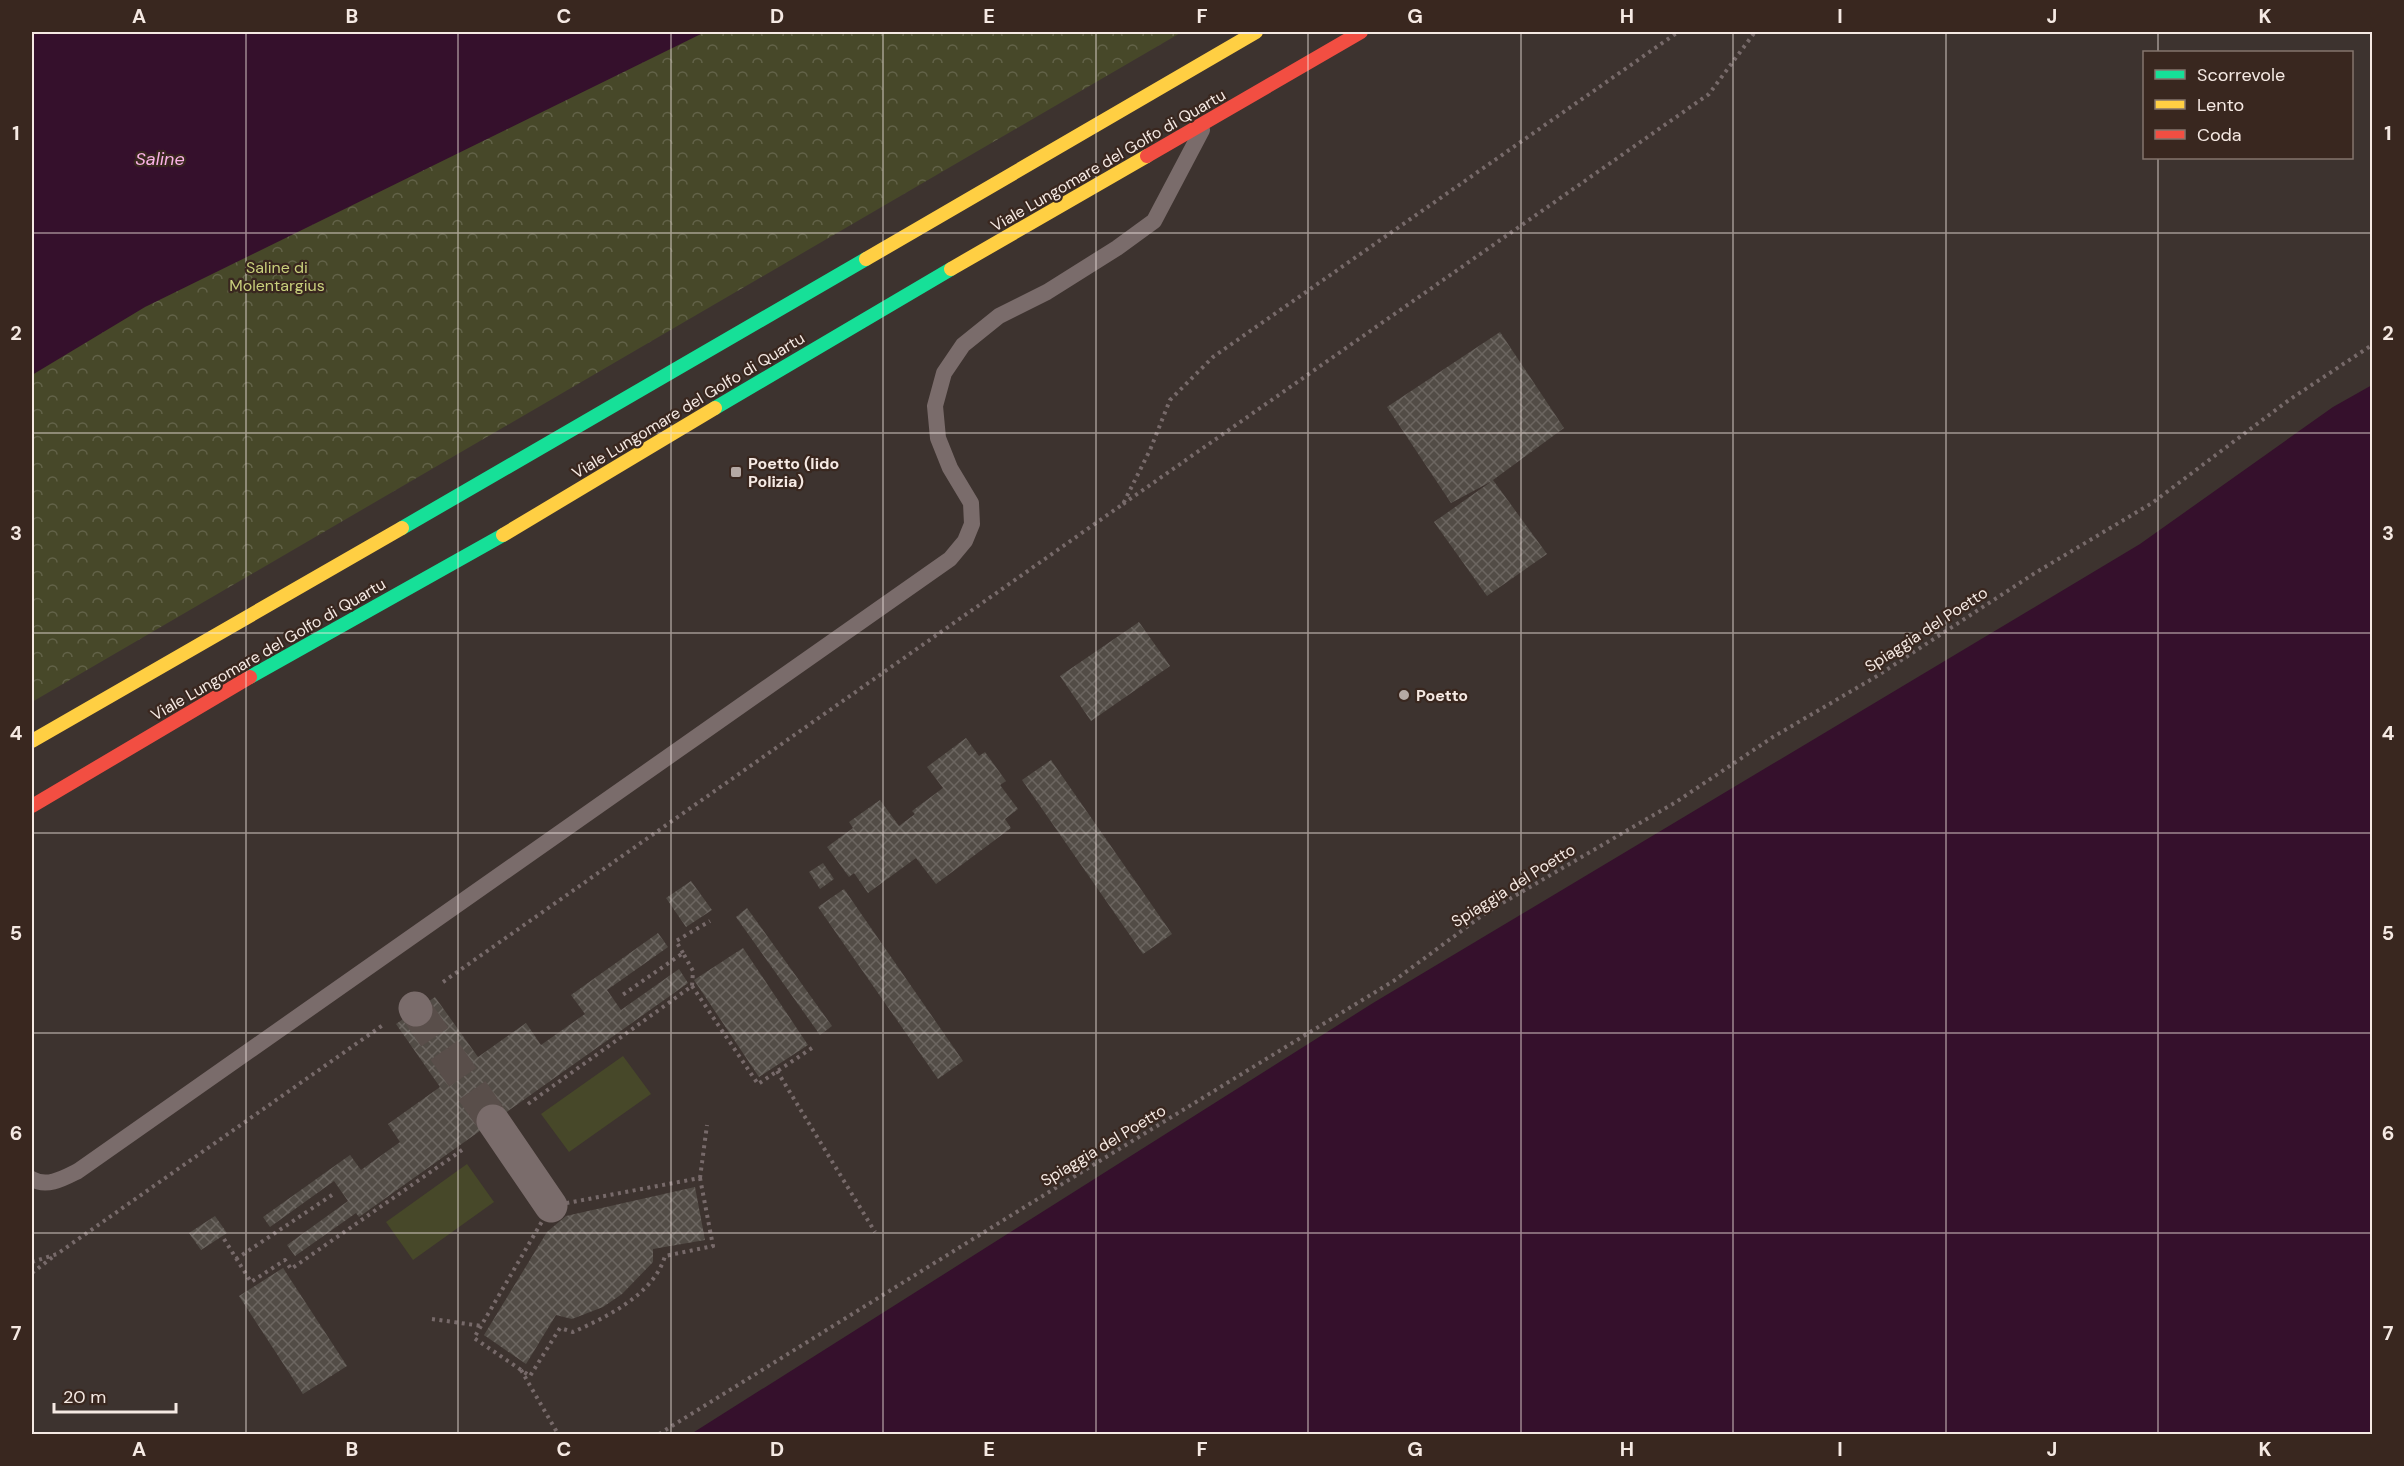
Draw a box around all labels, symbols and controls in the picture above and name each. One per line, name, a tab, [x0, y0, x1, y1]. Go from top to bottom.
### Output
text: A	[132, 3, 146, 29]
text: B	[346, 3, 358, 29]
text: C	[557, 3, 571, 29]
text: D	[770, 3, 784, 29]
text: E	[983, 3, 995, 29]
text: F	[1196, 3, 1208, 29]
text: G	[1407, 3, 1423, 29]
text: H	[1620, 3, 1634, 29]
text: I	[1837, 3, 1843, 29]
text: J	[2047, 3, 2057, 29]
text: K	[2258, 3, 2272, 29]
legend	[2143, 51, 2353, 159]
text: Scorrevole	[2197, 63, 2285, 87]
street label: Viale Lungomare del Golfo di Quartu	[987, 84, 1229, 236]
text: Lento	[2197, 93, 2244, 117]
text: 1	[12, 120, 20, 146]
text: 1	[2384, 120, 2392, 146]
text: Coda	[2197, 123, 2242, 147]
water label: Saline	[135, 147, 185, 171]
park label: Saline di Molentargius	[229, 257, 325, 296]
text: 2	[10, 320, 22, 346]
text: 2	[2382, 320, 2394, 346]
street label: Viale Lungomare del Golfo di Quartu	[568, 327, 808, 483]
place label: Poetto (lido Polizia)	[748, 453, 839, 492]
marker: Poetto (lido Polizia)	[729, 465, 743, 479]
text: 3	[10, 520, 22, 546]
text: 3	[2382, 520, 2394, 546]
street label: Viale Lungomare del Golfo di Quartu	[147, 573, 389, 725]
street label: Spiaggia del Poetto	[1861, 582, 1992, 677]
place label: Poetto	[1416, 685, 1468, 706]
marker: Poetto	[1397, 688, 1411, 702]
text: 4	[10, 720, 23, 746]
text: 4	[2382, 720, 2395, 746]
street label: Spiaggia del Poetto	[1447, 839, 1579, 932]
text: 5	[10, 920, 22, 946]
text: 5	[2382, 920, 2394, 946]
street label: Spiaggia del Poetto	[1037, 1100, 1170, 1191]
text: 6	[10, 1120, 22, 1146]
text: 6	[2382, 1120, 2394, 1146]
text: 7	[11, 1320, 22, 1346]
text: 7	[2383, 1320, 2394, 1346]
scale bar	[54, 1376, 176, 1414]
text: 20 m	[63, 1385, 106, 1409]
text: A	[132, 1436, 146, 1462]
text: B	[346, 1436, 358, 1462]
text: C	[557, 1436, 571, 1462]
text: D	[770, 1436, 784, 1462]
text: E	[983, 1436, 995, 1462]
text: F	[1196, 1436, 1208, 1462]
text: G	[1407, 1436, 1423, 1462]
text: H	[1620, 1436, 1634, 1462]
text: I	[1837, 1436, 1843, 1462]
text: J	[2047, 1436, 2057, 1462]
text: K	[2258, 1436, 2272, 1462]

